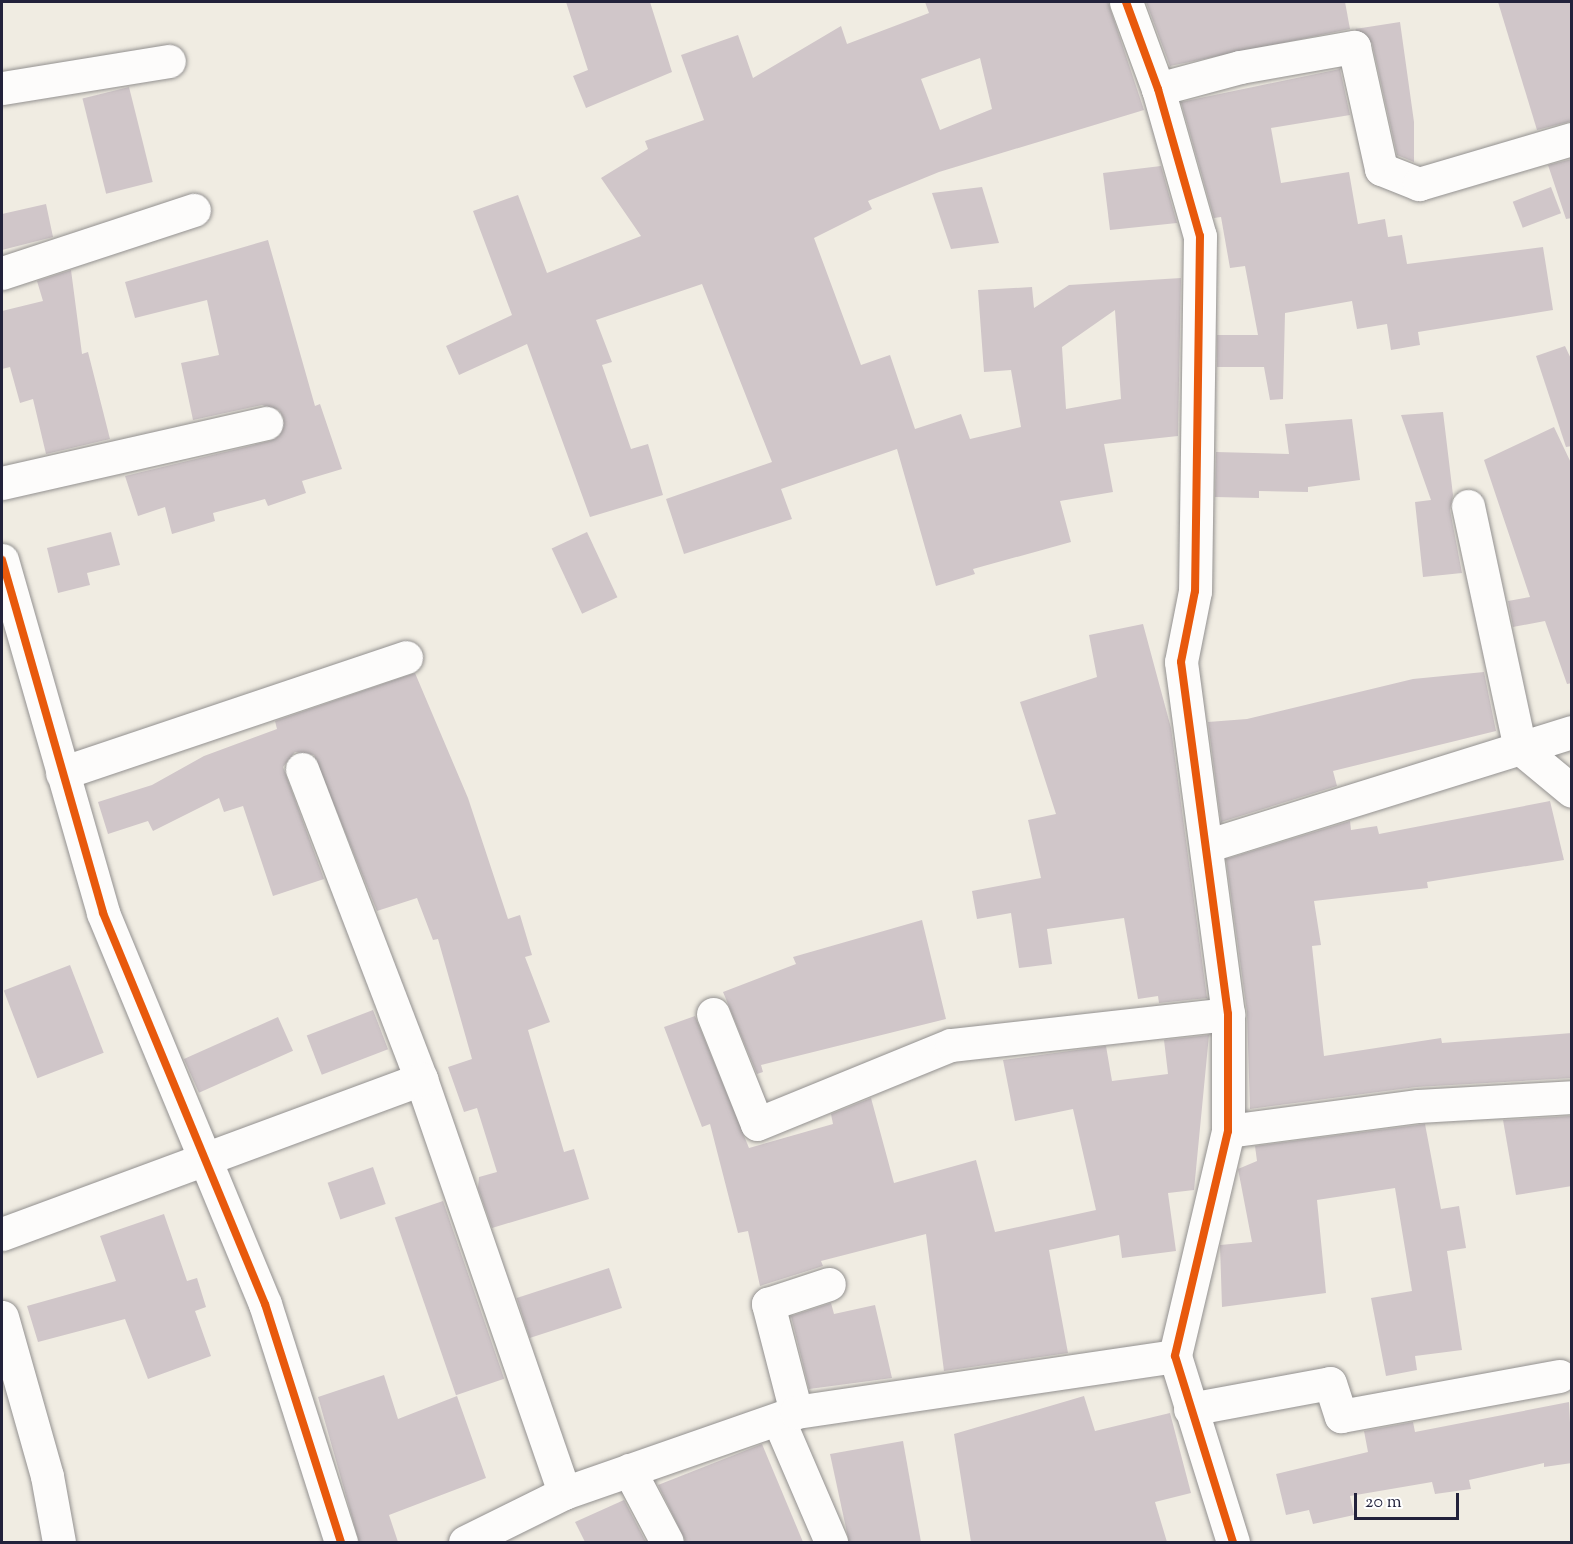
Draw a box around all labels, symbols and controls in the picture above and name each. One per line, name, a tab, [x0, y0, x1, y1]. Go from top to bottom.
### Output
scale bar	[1357, 1481, 1462, 1519]
text: 20 m	[1365, 1490, 1402, 1516]

